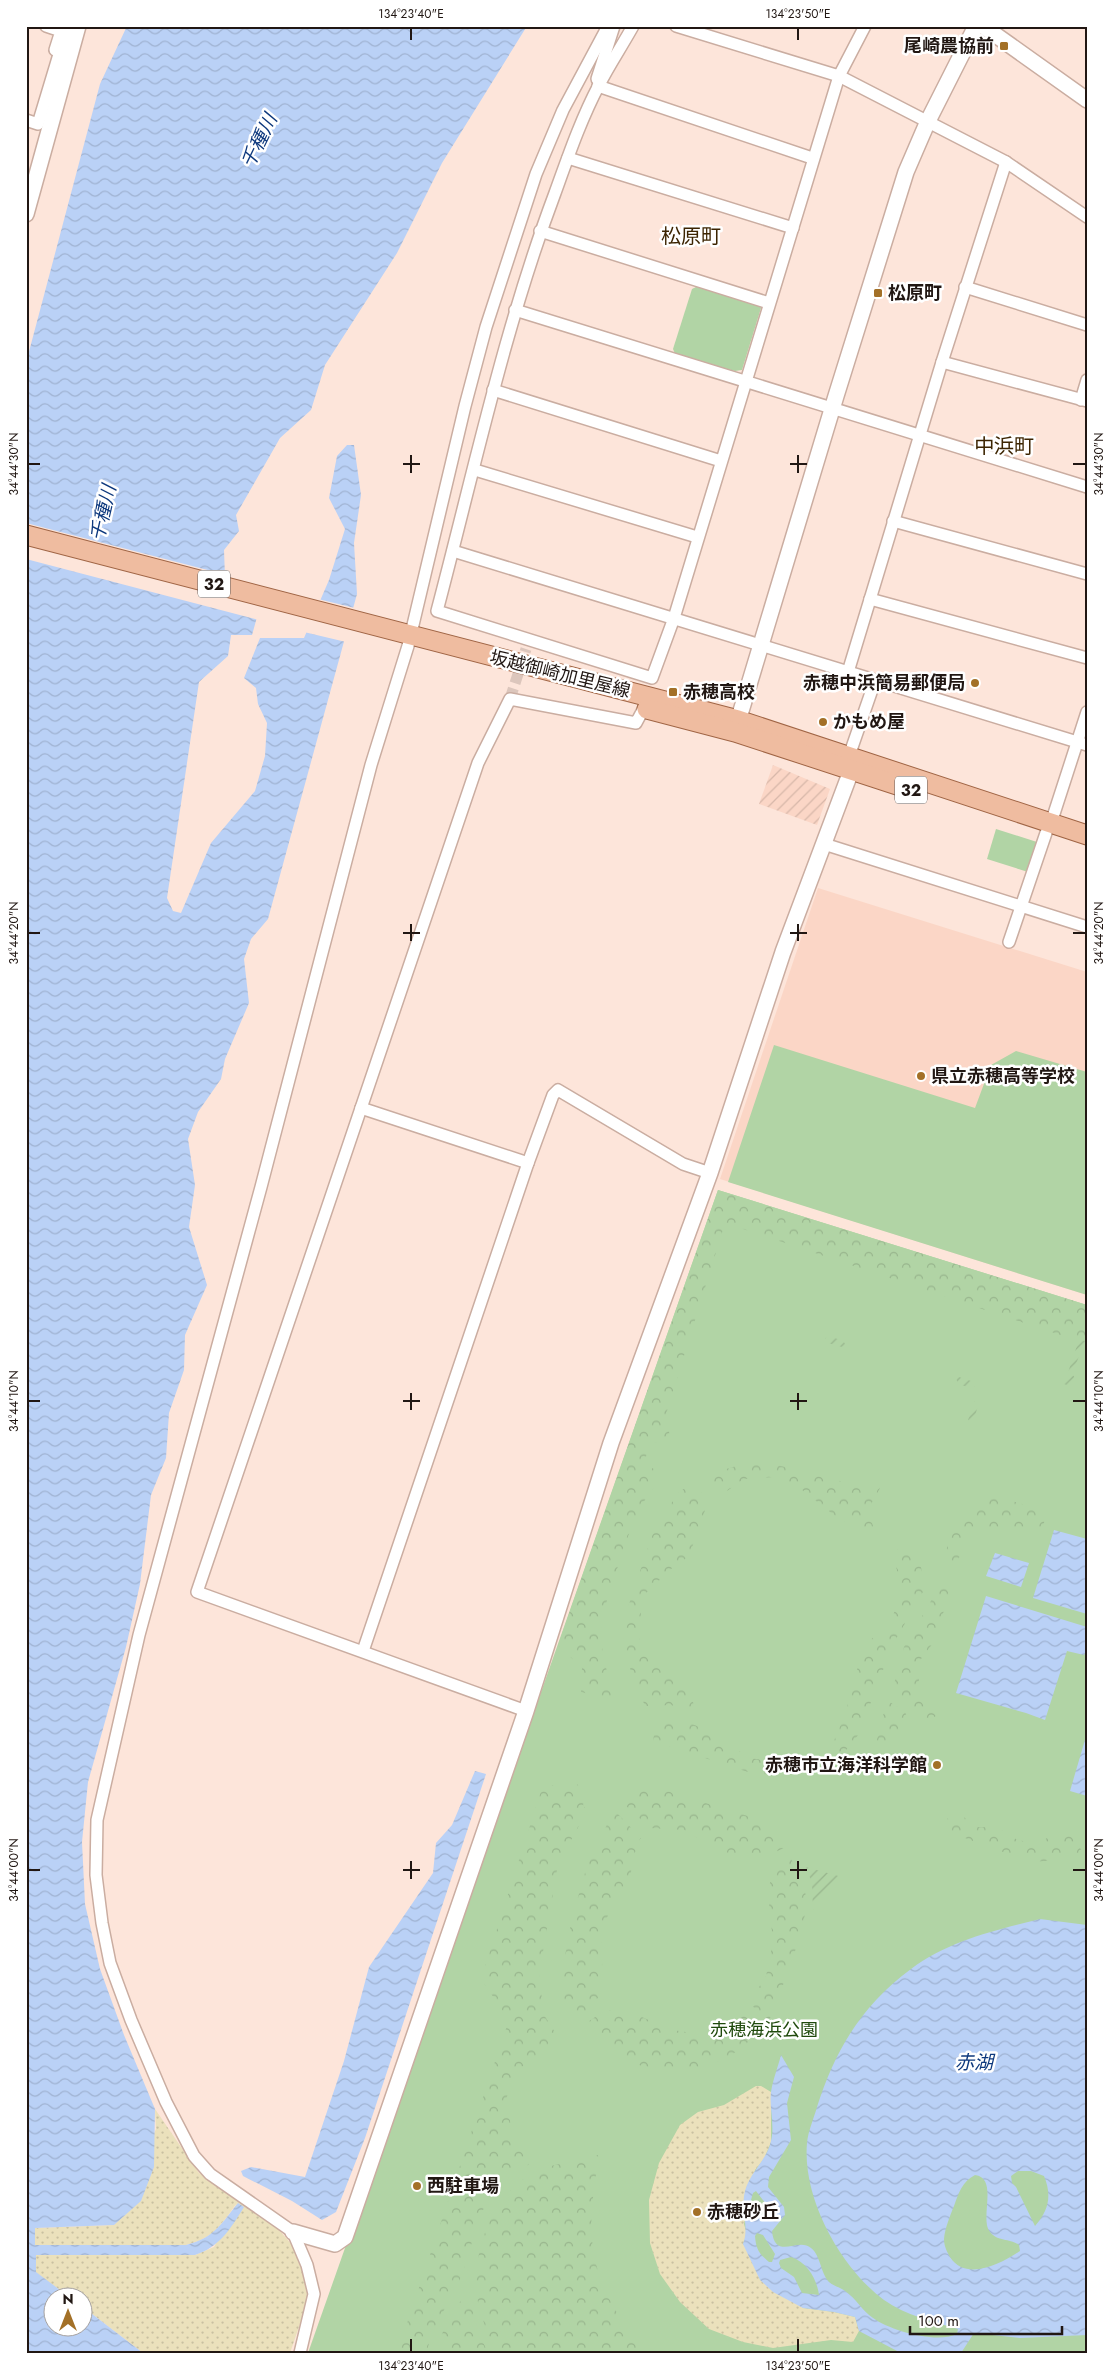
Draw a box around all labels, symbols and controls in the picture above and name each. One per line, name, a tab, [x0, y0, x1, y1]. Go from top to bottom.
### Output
text: 134°23'40"E	[378, 5, 444, 23]
text: 134°23'50"E	[765, 5, 831, 23]
place label: 尾崎農協前	[904, 33, 994, 59]
marker: 尾崎農協前	[998, 40, 1010, 52]
water label: 千種川	[234, 108, 285, 173]
district label: 松原町	[661, 222, 721, 251]
place label: 松原町	[888, 280, 942, 306]
marker: 松原町	[872, 287, 884, 299]
district label: 中浜町	[974, 432, 1034, 461]
text: 34°44'30"N	[5, 433, 23, 495]
text: 34°44'30"N	[1090, 433, 1108, 495]
water label: 千種川	[83, 480, 123, 544]
road number: 32	[198, 570, 230, 598]
street label: 坂越御崎加里屋線	[487, 644, 633, 704]
place label: 赤穂中浜簡易郵便局	[803, 670, 965, 696]
marker: 赤穂中浜簡易郵便局	[969, 677, 981, 689]
place label: 赤穂高校	[683, 679, 755, 705]
marker: 赤穂高校	[667, 686, 679, 698]
place label: かもめ屋	[833, 709, 905, 735]
marker: かもめ屋	[817, 716, 829, 728]
road number: 32	[895, 776, 927, 804]
text: 34°44'20"N	[5, 901, 23, 965]
text: 34°44'20"N	[1090, 901, 1108, 965]
place label: 県立赤穂高等学校	[931, 1063, 1075, 1089]
marker: 県立赤穂高等学校	[915, 1070, 927, 1082]
text: 34°44'10"N	[5, 1370, 23, 1432]
text: 34°44'10"N	[1090, 1370, 1108, 1432]
place label: 赤穂市立海洋科学館	[765, 1752, 927, 1778]
marker: 赤穂市立海洋科学館	[931, 1759, 943, 1771]
text: 34°44'00"N	[5, 1838, 23, 1902]
text: 34°44'00"N	[1090, 1838, 1108, 1902]
park label: 赤穂海浜公園	[710, 2017, 818, 2043]
water label: 赤湖	[955, 2049, 996, 2076]
place label: 西駐車場	[427, 2173, 499, 2199]
marker: 西駐車場	[411, 2180, 423, 2192]
place label: 赤穂砂丘	[707, 2199, 779, 2225]
marker: 赤穂砂丘	[691, 2206, 703, 2218]
north arrow	[42, 2286, 92, 2336]
text: N	[62, 2289, 74, 2309]
scale bar	[910, 2304, 1063, 2336]
text: 100 m	[918, 2310, 959, 2332]
text: 134°23'40"E	[378, 2357, 444, 2375]
text: 134°23'50"E	[765, 2357, 831, 2375]

